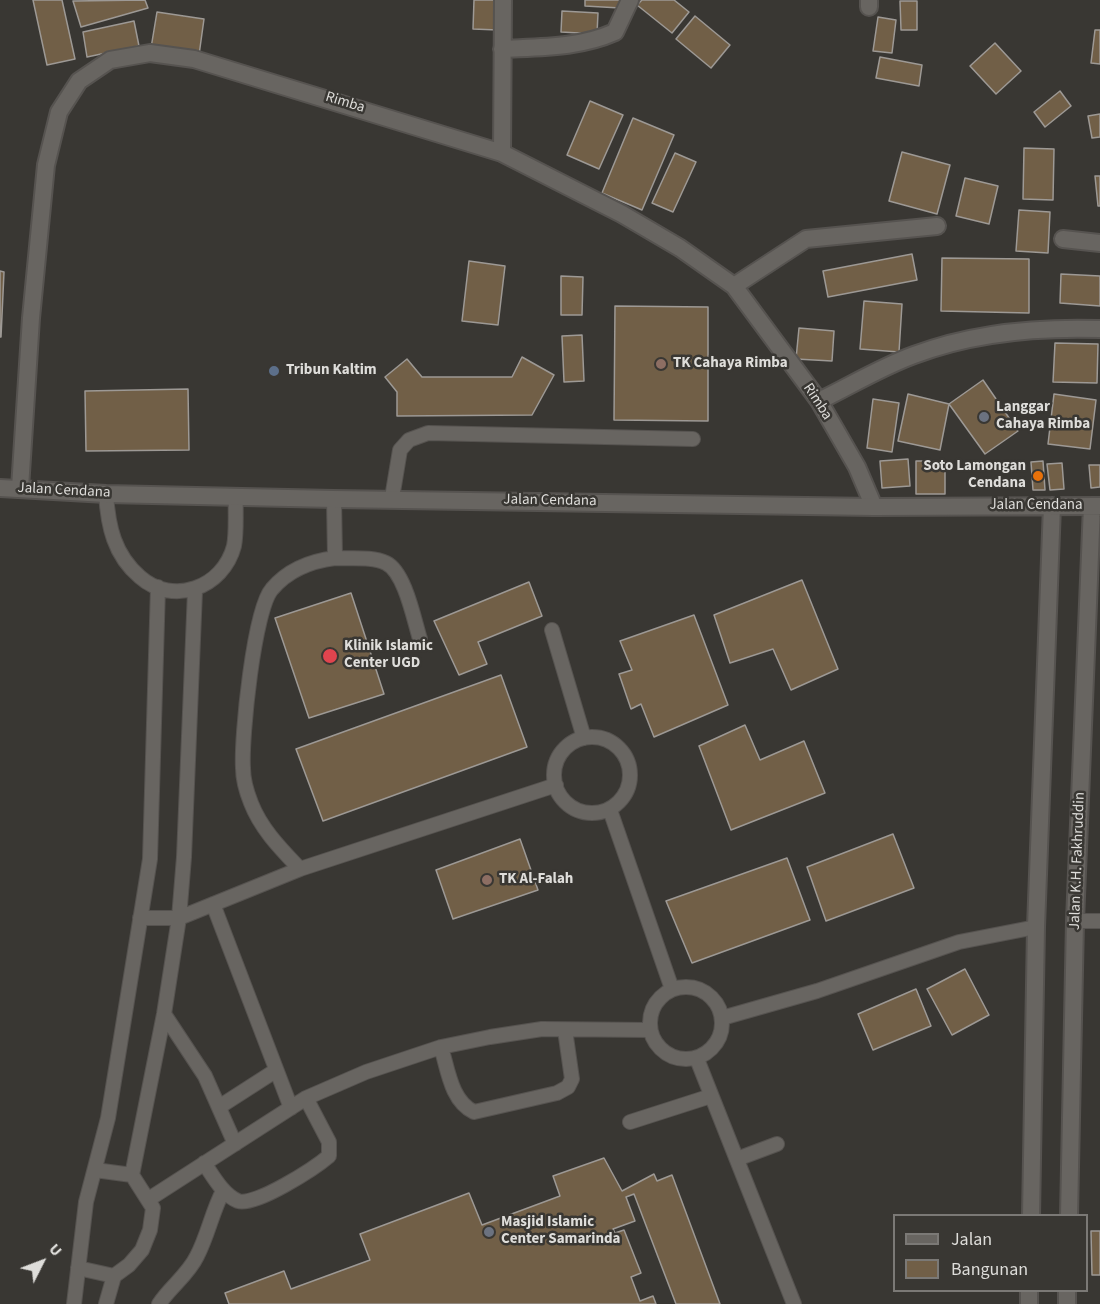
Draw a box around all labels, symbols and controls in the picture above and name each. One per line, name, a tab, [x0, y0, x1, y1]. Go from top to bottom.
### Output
street label: Rimba	[323, 89, 367, 117]
place label: TK Cahaya Rimba	[673, 355, 788, 373]
marker: TK Cahaya Rimba	[654, 357, 668, 371]
place label: Tribun Kaltim	[286, 362, 377, 380]
marker: Tribun Kaltim	[267, 364, 281, 378]
street label: Rimba	[798, 380, 836, 424]
place label: Langgar Cahaya Rimba	[996, 399, 1090, 434]
marker: Langgar Cahaya Rimba	[977, 410, 991, 424]
place label: Soto Lamongan Cendana	[923, 458, 1026, 493]
marker: Soto Lamongan Cendana	[1031, 469, 1045, 483]
street label: Jalan Cendana	[17, 480, 111, 502]
street label: Jalan Cendana	[503, 491, 597, 511]
street label: Jalan Cendana	[989, 497, 1083, 515]
place label: Klinik Islamic Center UGD	[344, 638, 433, 673]
marker: Klinik Islamic Center UGD	[321, 647, 339, 665]
street label: Jalan K.H. Fakhruddin	[1067, 792, 1089, 930]
place label: TK Al-Falah	[499, 871, 573, 889]
marker: TK Al-Falah	[480, 873, 494, 887]
place label: Masjid Islamic Center Samarinda	[501, 1214, 620, 1249]
legend	[893, 1214, 1088, 1292]
marker: Masjid Islamic Center Samarinda	[482, 1225, 496, 1239]
text: Jalan	[951, 1227, 992, 1252]
north arrow	[12, 1232, 72, 1292]
text: U	[44, 1239, 67, 1261]
text: Bangunan	[951, 1257, 1028, 1282]

